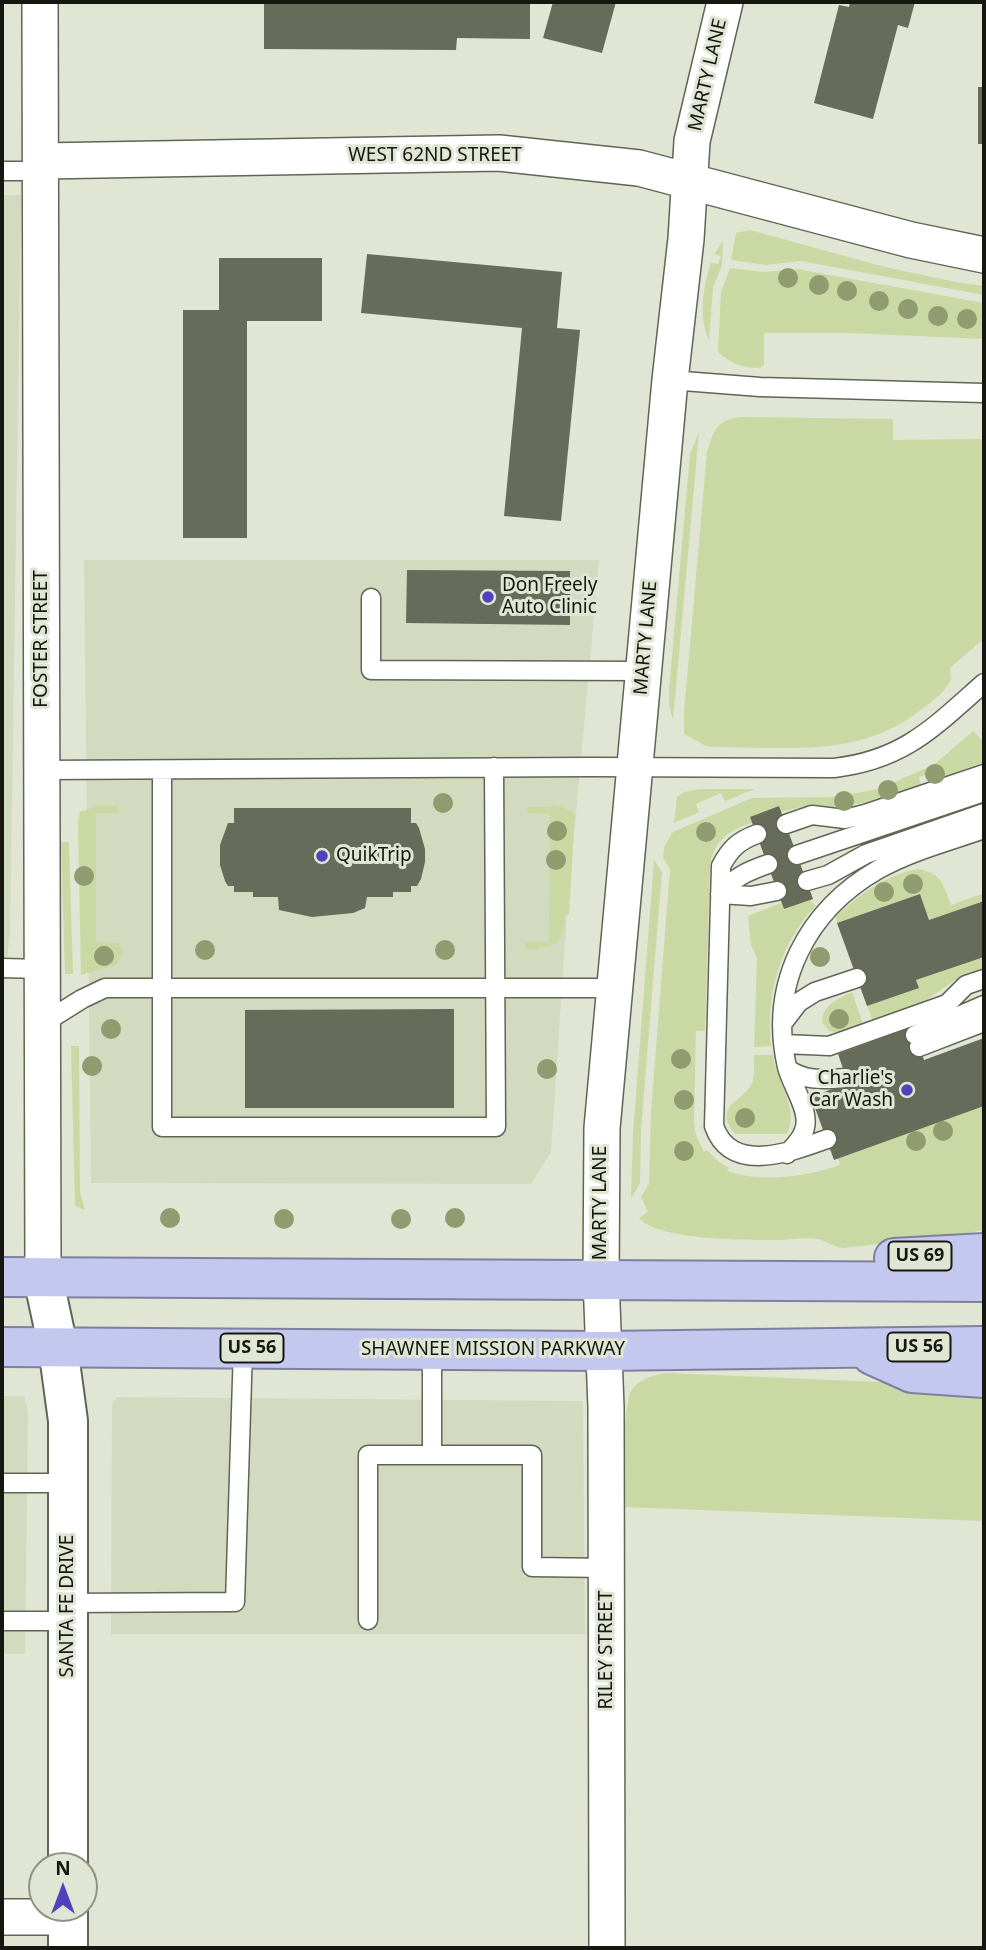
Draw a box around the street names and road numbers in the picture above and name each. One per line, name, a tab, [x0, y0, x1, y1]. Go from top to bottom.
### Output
street label: MARTY LANE	[684, 17, 732, 133]
street label: WEST 62ND STREET	[348, 145, 522, 167]
street label: FOSTER STREET	[31, 570, 53, 708]
street label: MARTY LANE	[630, 580, 662, 696]
street label: MARTY LANE	[590, 1146, 612, 1260]
road number: US 69	[888, 1241, 951, 1270]
road number: US 56	[888, 1332, 950, 1362]
road number: US 56	[220, 1334, 284, 1363]
street label: SHAWNEE MISSION PARKWAY	[361, 1339, 625, 1361]
street label: SANTA FE DRIVE	[57, 1535, 79, 1677]
street label: RILEY STREET	[596, 1591, 618, 1709]

